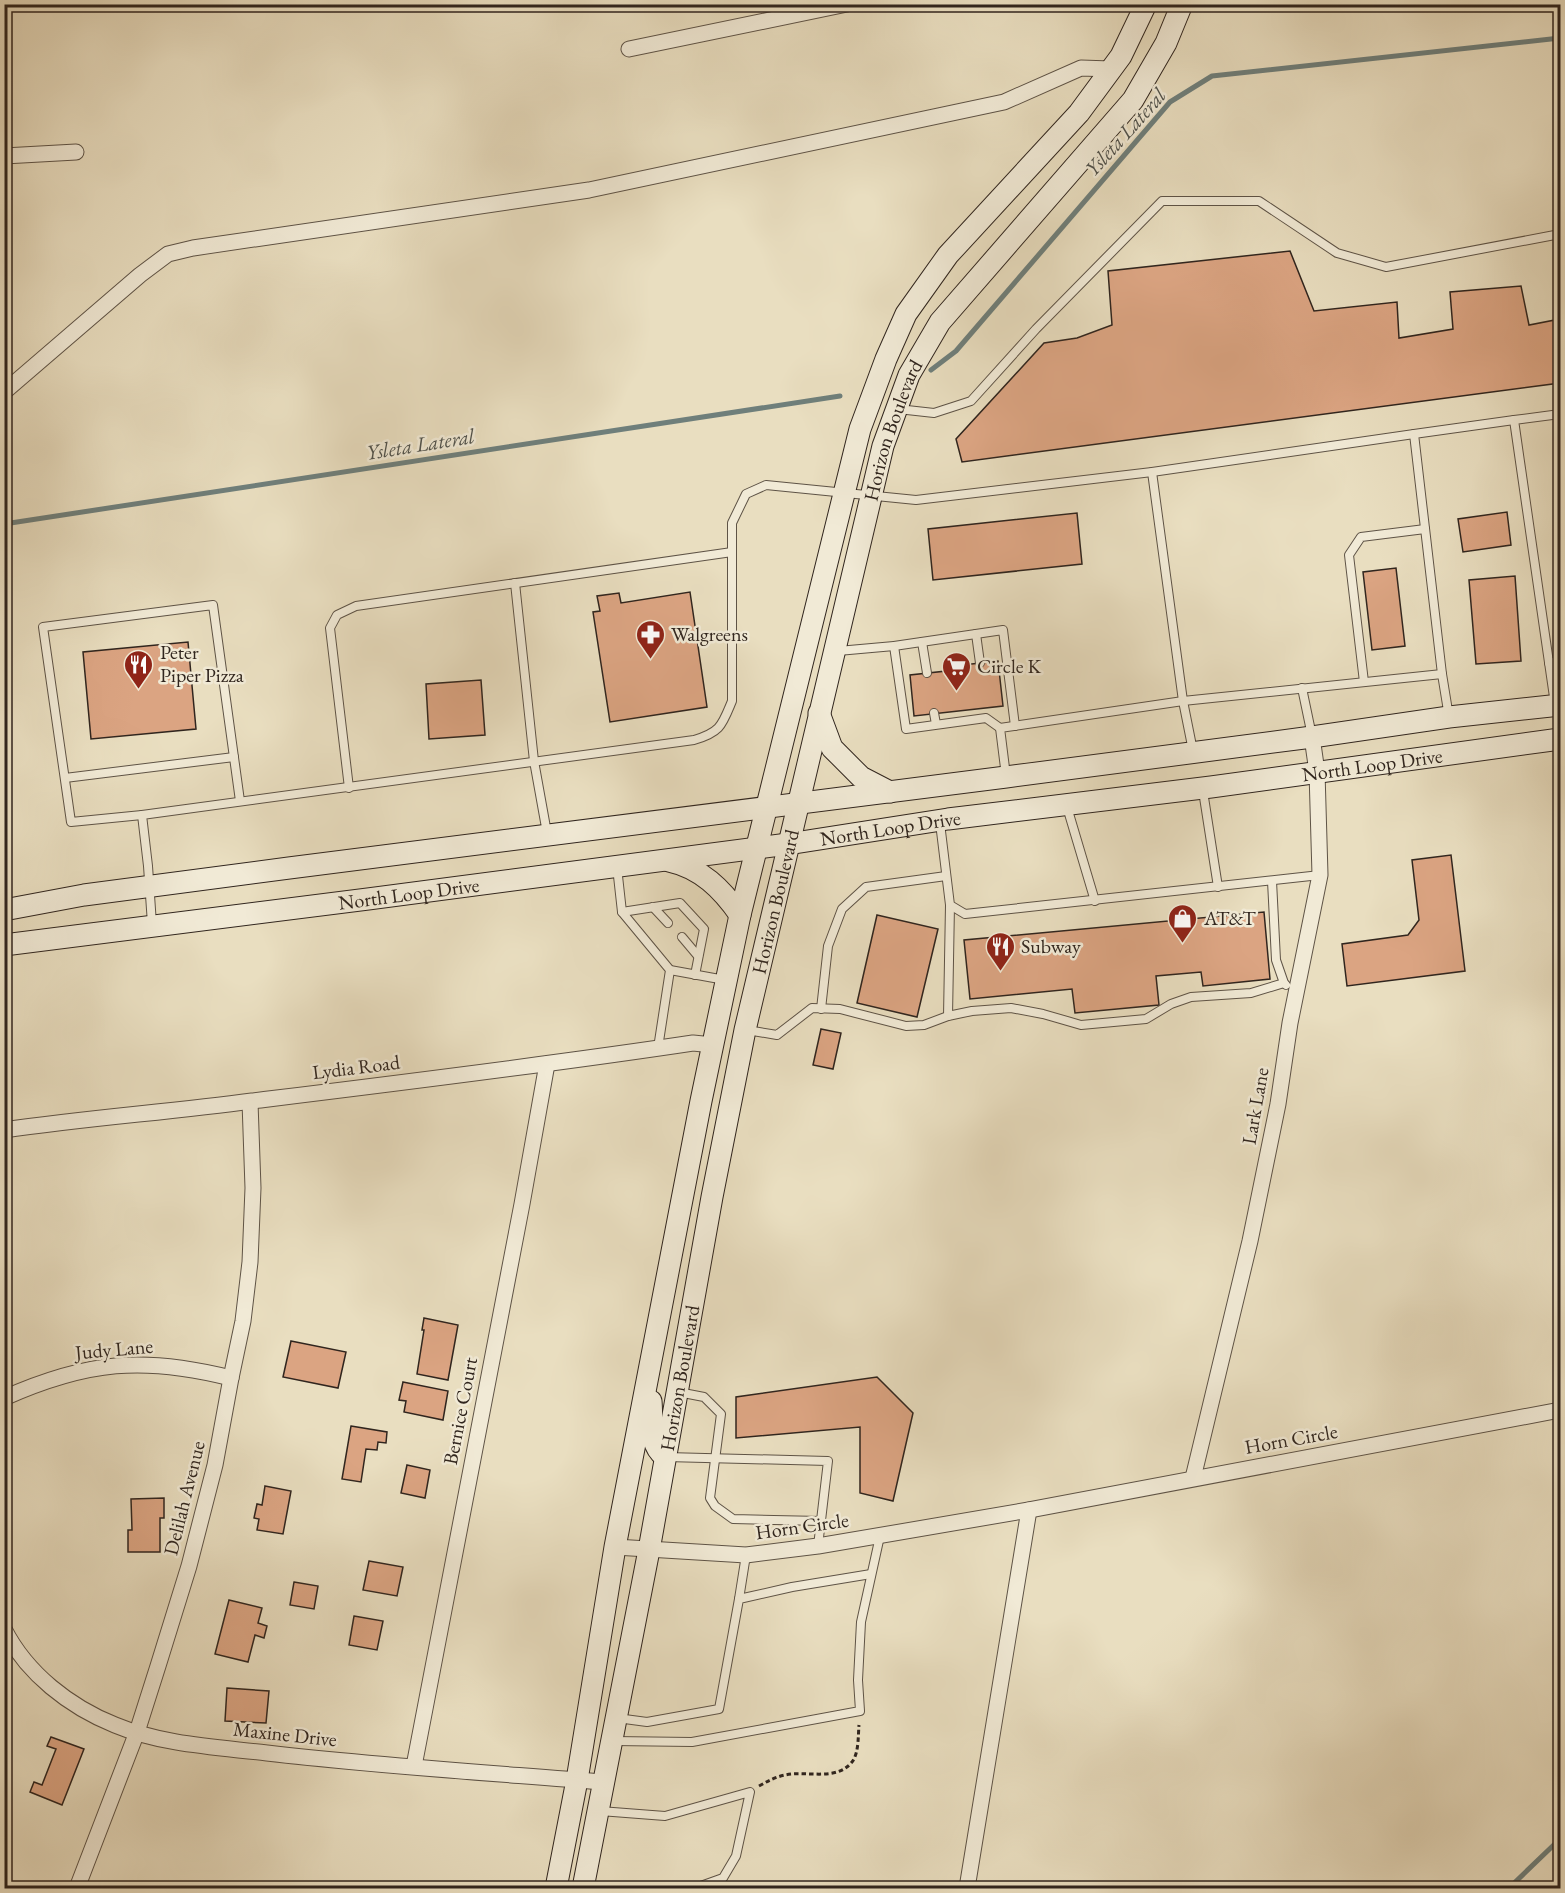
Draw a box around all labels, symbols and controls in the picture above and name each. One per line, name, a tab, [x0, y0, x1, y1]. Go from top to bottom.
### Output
water label: Ysleta Lateral	[1078, 82, 1172, 182]
street label: Horizon Boulevard	[857, 354, 929, 504]
water label: Ysleta Lateral	[364, 422, 477, 466]
pharmacy icon: Walgreens	[634, 618, 666, 660]
place label: Walgreens	[671, 621, 748, 647]
place label: Peter Piper Pizza	[160, 639, 244, 688]
restaurant icon: Peter Piper Pizza	[123, 648, 155, 690]
supermarket icon: Circle K	[940, 650, 972, 692]
place label: Circle K	[977, 653, 1042, 679]
street label: North Loop Drive	[1300, 742, 1444, 787]
street label: North Loop Drive	[818, 805, 962, 852]
street label: Horizon Boulevard	[746, 826, 805, 977]
street label: North Loop Drive	[337, 872, 481, 916]
shop icon: AT&T	[1167, 902, 1199, 944]
place label: AT&T	[1203, 905, 1256, 931]
restaurant icon: Subway	[984, 930, 1016, 972]
place label: Subway	[1021, 933, 1081, 959]
street label: Lydia Road	[311, 1049, 402, 1085]
street label: Lark Lane	[1235, 1065, 1275, 1147]
street label: Horizon Boulevard	[654, 1302, 706, 1453]
street label: Judy Lane	[72, 1333, 154, 1366]
street label: Bernice Court	[437, 1354, 483, 1467]
street label: Horn Circle	[1243, 1418, 1340, 1460]
street label: Delilah Avenue	[157, 1438, 211, 1558]
street label: Horn Circle	[754, 1507, 850, 1545]
street label: Maxine Drive	[232, 1716, 338, 1752]

